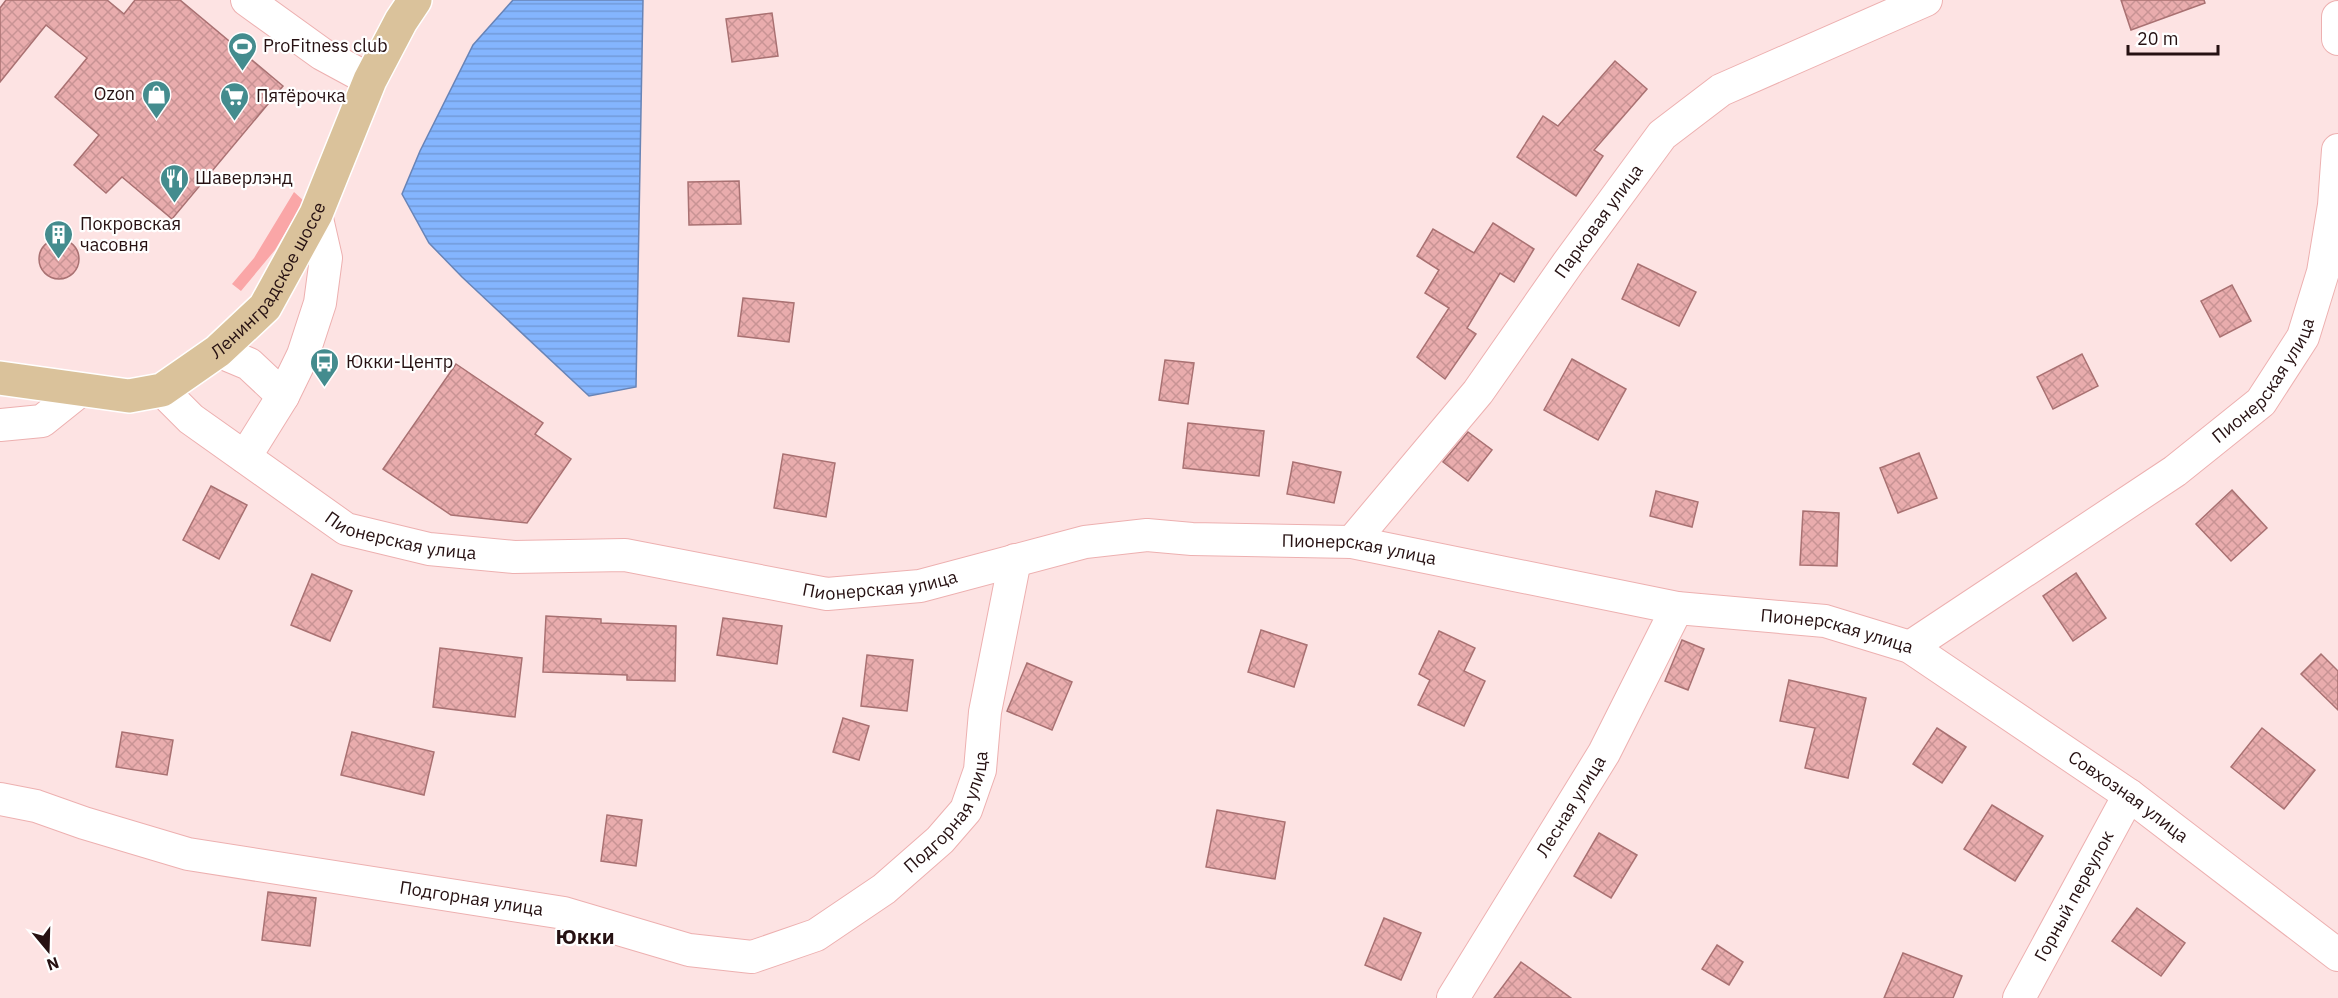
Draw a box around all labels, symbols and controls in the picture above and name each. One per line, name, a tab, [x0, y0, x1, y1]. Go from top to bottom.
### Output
scale bar	[2128, 18, 2218, 56]
text: 20 m	[2137, 27, 2179, 50]
sports icon: ProFitness club	[226, 30, 258, 72]
place label: ProFitness club	[263, 34, 388, 57]
shop icon: Ozon	[140, 78, 172, 120]
supermarket icon: Пятёрочка	[219, 80, 251, 122]
place label: Ozon	[94, 82, 135, 105]
place label: Пятёрочка	[256, 84, 346, 107]
street label: Парковая улица	[1549, 159, 1648, 282]
restaurant icon: Шаверлэнд	[158, 162, 190, 204]
place label: Шаверлэнд	[195, 166, 293, 189]
street label: Ленинградское шоссе	[206, 199, 331, 364]
place label: Покровская часовня	[80, 212, 181, 256]
building icon: Покровская часовня	[43, 218, 75, 260]
street label: Пионерская улица	[2207, 315, 2319, 448]
bus stop icon: Юкки-Центр	[309, 346, 341, 388]
place label: Юкки-Центр	[346, 350, 453, 373]
street label: Пионерская улица	[321, 506, 478, 564]
street label: Пионерская улица	[1281, 529, 1439, 570]
street label: Пионерская улица	[801, 564, 960, 605]
street label: Пионерская улица	[1760, 603, 1917, 658]
street label: Совхозная улица	[2064, 745, 2194, 848]
street label: Подгорная улица	[899, 750, 993, 877]
street label: Лесная улица	[1531, 751, 1611, 861]
street label: Горный переулок	[2029, 826, 2119, 965]
street label: Подгорная улица	[398, 875, 545, 921]
north arrow	[18, 920, 78, 980]
district label: Юкки	[555, 922, 615, 950]
text: N	[44, 953, 62, 976]

